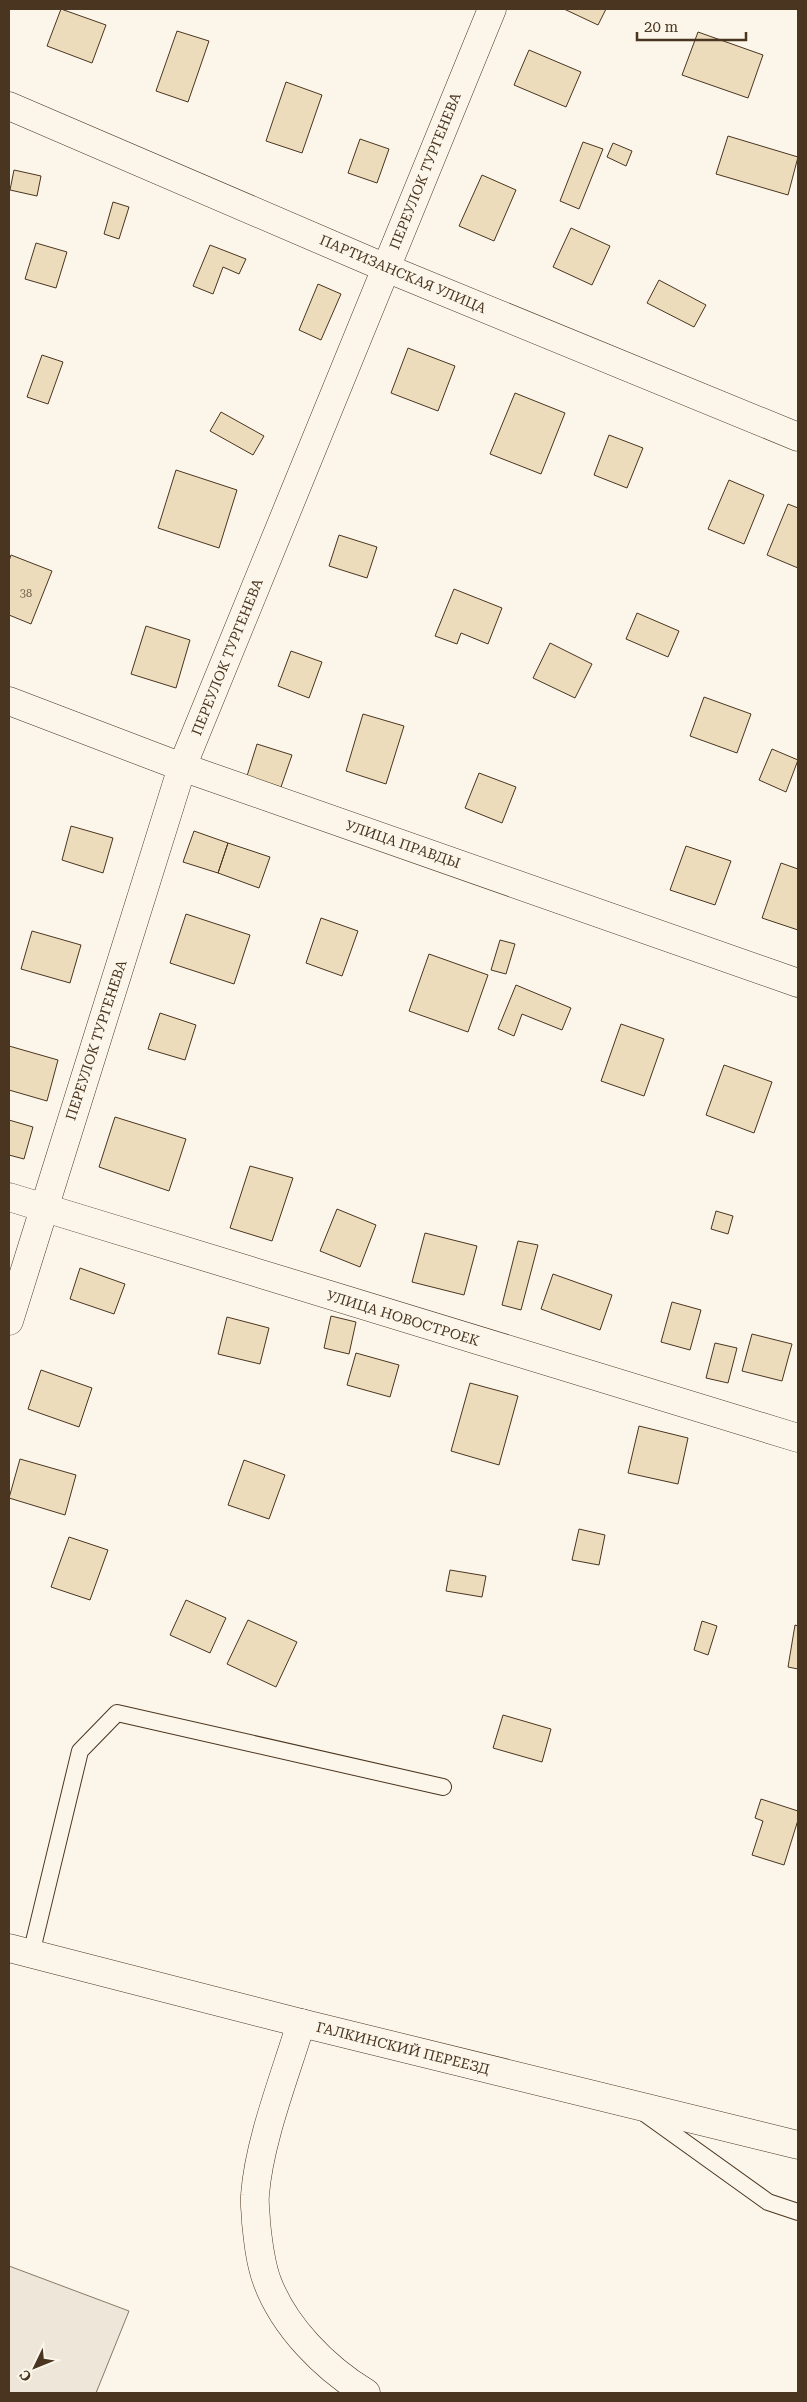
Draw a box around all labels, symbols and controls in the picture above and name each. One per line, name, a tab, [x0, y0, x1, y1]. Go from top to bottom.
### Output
scale bar	[637, 10, 746, 42]
text: 20 m	[644, 18, 679, 36]
street label: ПЕРЕУЛОК ТУРГЕНЕВА	[386, 90, 464, 252]
street label: ПАРТИЗАНСКАЯ УЛИЦА	[317, 232, 489, 316]
street label: ПЕРЕУЛОК ТУРГЕНЕВА	[188, 576, 266, 738]
house number: 38	[20, 587, 32, 600]
street label: УЛИЦА ПРАВДЫ	[344, 817, 462, 871]
street label: ПЕРЕУЛОК ТУРГЕНЕВА	[62, 958, 130, 1122]
street label: УЛИЦА НОВОСТРОЕК	[325, 1287, 481, 1349]
street label: ГАЛКИНСКИЙ ПЕРЕЕЗД	[315, 2019, 491, 2077]
north arrow	[10, 2342, 60, 2392]
text: С	[16, 2367, 35, 2385]

